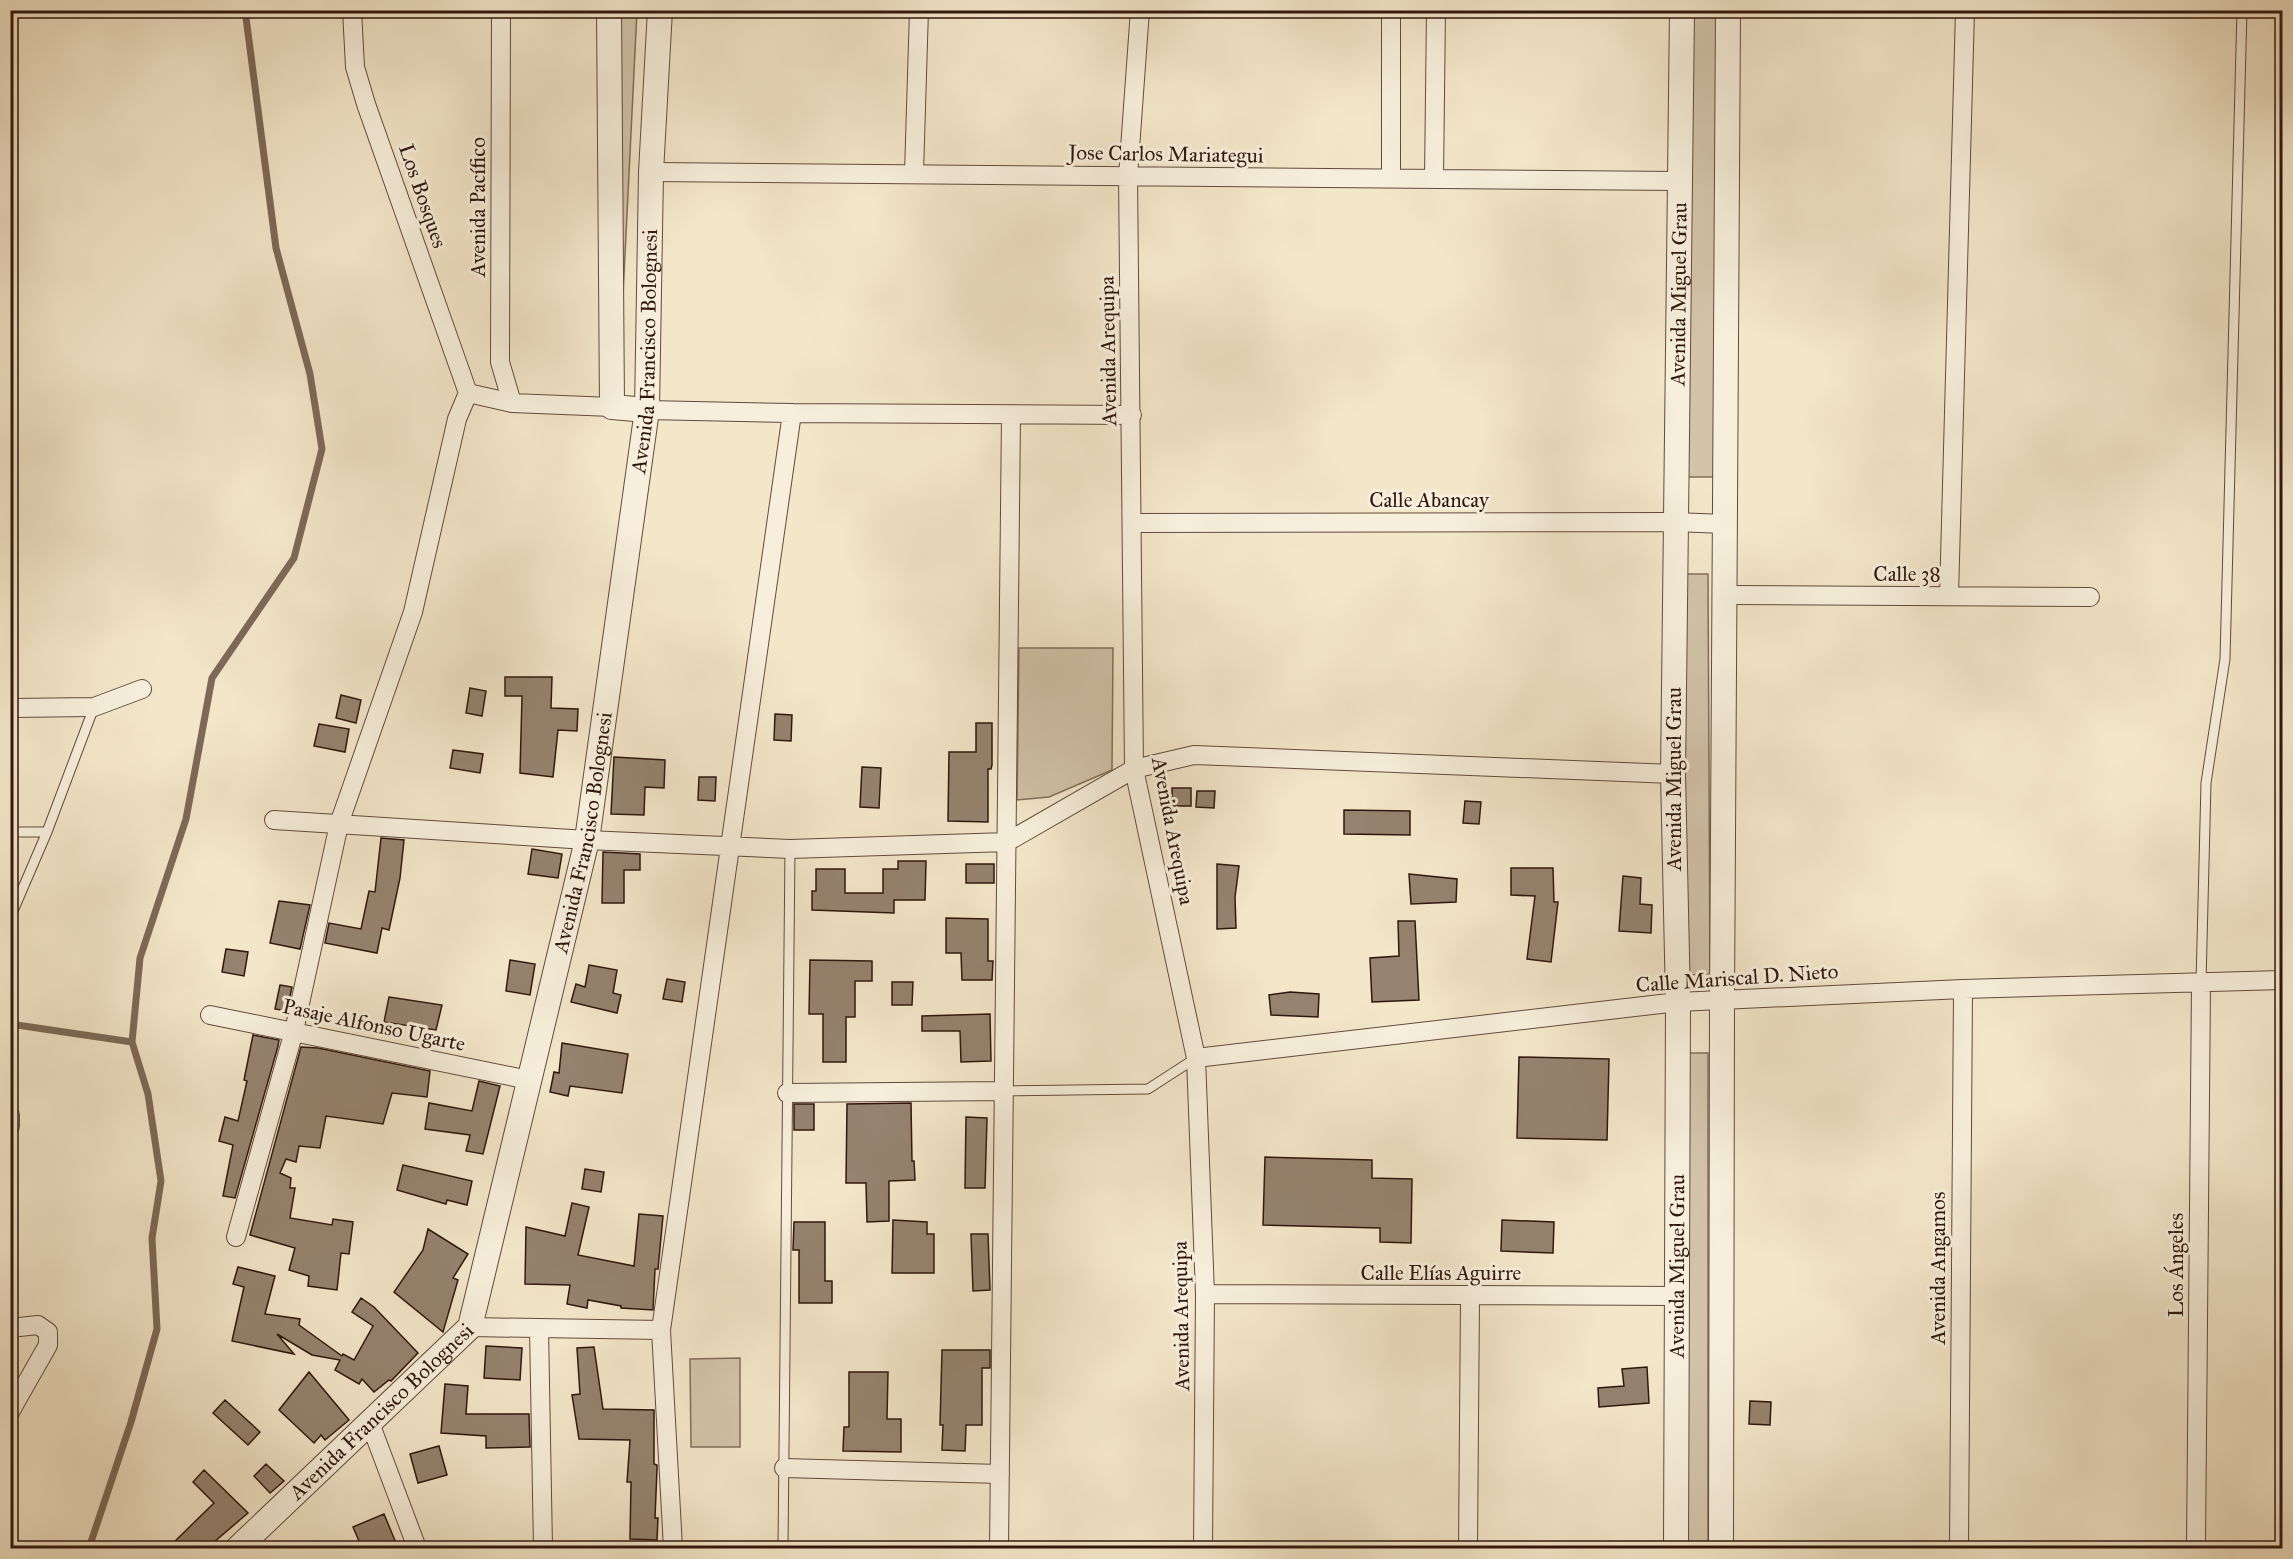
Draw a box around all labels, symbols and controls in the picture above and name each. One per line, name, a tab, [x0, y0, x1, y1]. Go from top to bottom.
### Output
street label: Avenida Pacífico	[465, 137, 491, 278]
street label: Jose Carlos Mariategui	[1066, 139, 1264, 169]
street label: Los Bosques	[393, 141, 453, 251]
street label: Avenida Miguel Grau	[1665, 202, 1693, 387]
street label: Avenida Francisco Bolognesi	[625, 229, 663, 476]
street label: Avenida Arequipa	[1094, 276, 1122, 427]
street label: Calle Abancay	[1369, 487, 1490, 513]
street label: Calle 38	[1873, 561, 1941, 587]
street label: Avenida Miguel Grau	[1661, 687, 1687, 872]
street label: Avenida Francisco Bolognesi	[547, 710, 618, 957]
street label: Avenida Arequipa	[1146, 754, 1200, 907]
street label: Calle Mariscal D. Nieto	[1635, 958, 1839, 998]
street label: Pasaje Alfonso Ugarte	[280, 993, 468, 1057]
street label: Avenida Miguel Grau	[1664, 1174, 1690, 1359]
street label: Avenida Angamos	[1925, 1192, 1951, 1346]
street label: Los Ángeles	[2163, 1213, 2189, 1317]
street label: Avenida Arequipa	[1167, 1241, 1195, 1392]
street label: Calle Elías Aguirre	[1361, 1260, 1522, 1286]
street label: Avenida Francisco Bolognesi	[283, 1317, 479, 1506]

